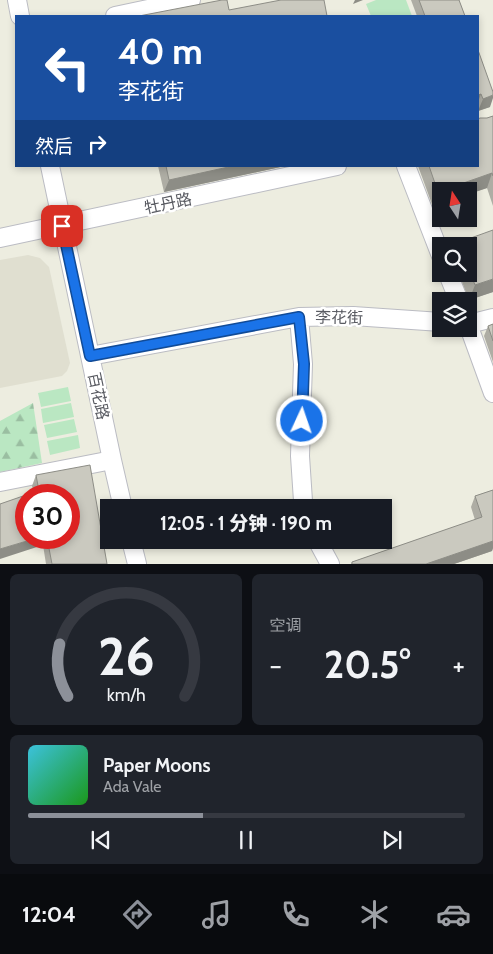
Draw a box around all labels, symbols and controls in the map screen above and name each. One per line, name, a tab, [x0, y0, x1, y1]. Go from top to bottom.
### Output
text: 40 m	[118, 30, 203, 73]
icon: left	[35, 35, 100, 100]
text: 李花街	[118, 78, 184, 105]
icon: right	[83, 130, 111, 158]
text: 然后	[35, 135, 73, 158]
north arrow	[432, 182, 478, 228]
map controls	[432, 182, 477, 337]
street label: 牡丹路	[143, 189, 194, 218]
pin	[41, 205, 83, 247]
icon: arrive	[48, 212, 76, 240]
button: search	[432, 237, 477, 282]
button: layers	[432, 292, 477, 337]
street label: 李花街	[315, 308, 363, 327]
street label: 百花路	[84, 371, 113, 422]
position arrow	[275, 394, 327, 446]
speed limit sign: 30	[15, 484, 80, 549]
text: 12:05 · 1 分钟 · 190 m	[160, 512, 332, 535]
text: 空调	[270, 616, 302, 635]
text: 26	[97, 625, 154, 688]
text: 20.5°	[324, 641, 410, 688]
text: −	[270, 648, 282, 682]
text: +	[453, 648, 465, 682]
text: km/h	[106, 684, 145, 705]
text: Paper Moons	[103, 754, 211, 777]
text: Ada Vale	[103, 777, 162, 796]
icon: previous	[87, 826, 115, 854]
icon: pause	[232, 826, 260, 854]
icon: next	[378, 826, 406, 854]
icon: directions	[120, 897, 155, 932]
icon: music	[199, 897, 234, 932]
icon: phone	[278, 897, 313, 932]
icon: climate	[357, 897, 392, 932]
icon: car	[436, 897, 471, 932]
text: 12:04	[22, 901, 76, 928]

